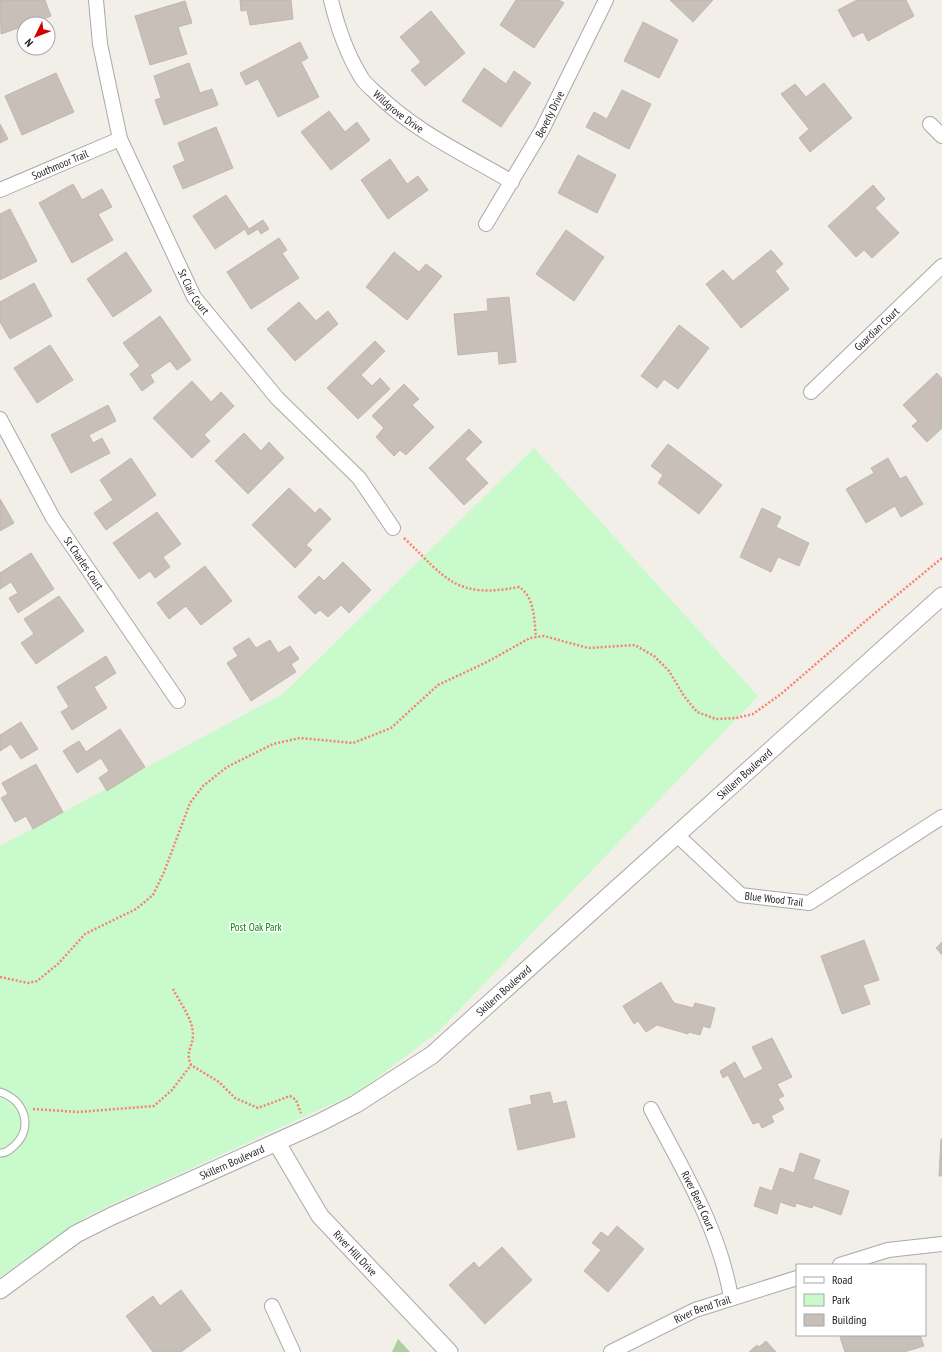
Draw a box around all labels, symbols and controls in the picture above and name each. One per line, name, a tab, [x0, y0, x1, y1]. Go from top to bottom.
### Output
north arrow	[16, 16, 56, 56]
text: N	[22, 36, 36, 50]
street label: Wildgrove Drive	[370, 87, 427, 136]
street label: Beverly Drive	[532, 88, 567, 140]
street label: Southmoor Trail	[29, 146, 91, 183]
street label: St Clair Court	[175, 267, 212, 317]
street label: Guardian Court	[851, 304, 902, 354]
street label: St Charles Court	[61, 534, 107, 592]
street label: Skillern Boulevard	[714, 745, 775, 802]
street label: Blue Wood Trail	[744, 888, 805, 909]
park label: Post Oak Park	[230, 920, 283, 934]
street label: Skillern Boulevard	[473, 962, 534, 1019]
street label: Skillern Boulevard	[197, 1141, 267, 1183]
street label: River Bend Court	[678, 1168, 718, 1232]
street label: River Hill Drive	[330, 1227, 381, 1279]
legend	[796, 1264, 926, 1336]
text: Road	[832, 1272, 852, 1287]
street label: River Bend Trail	[672, 1292, 733, 1326]
text: Park	[832, 1292, 850, 1307]
text: Building	[832, 1312, 867, 1327]

